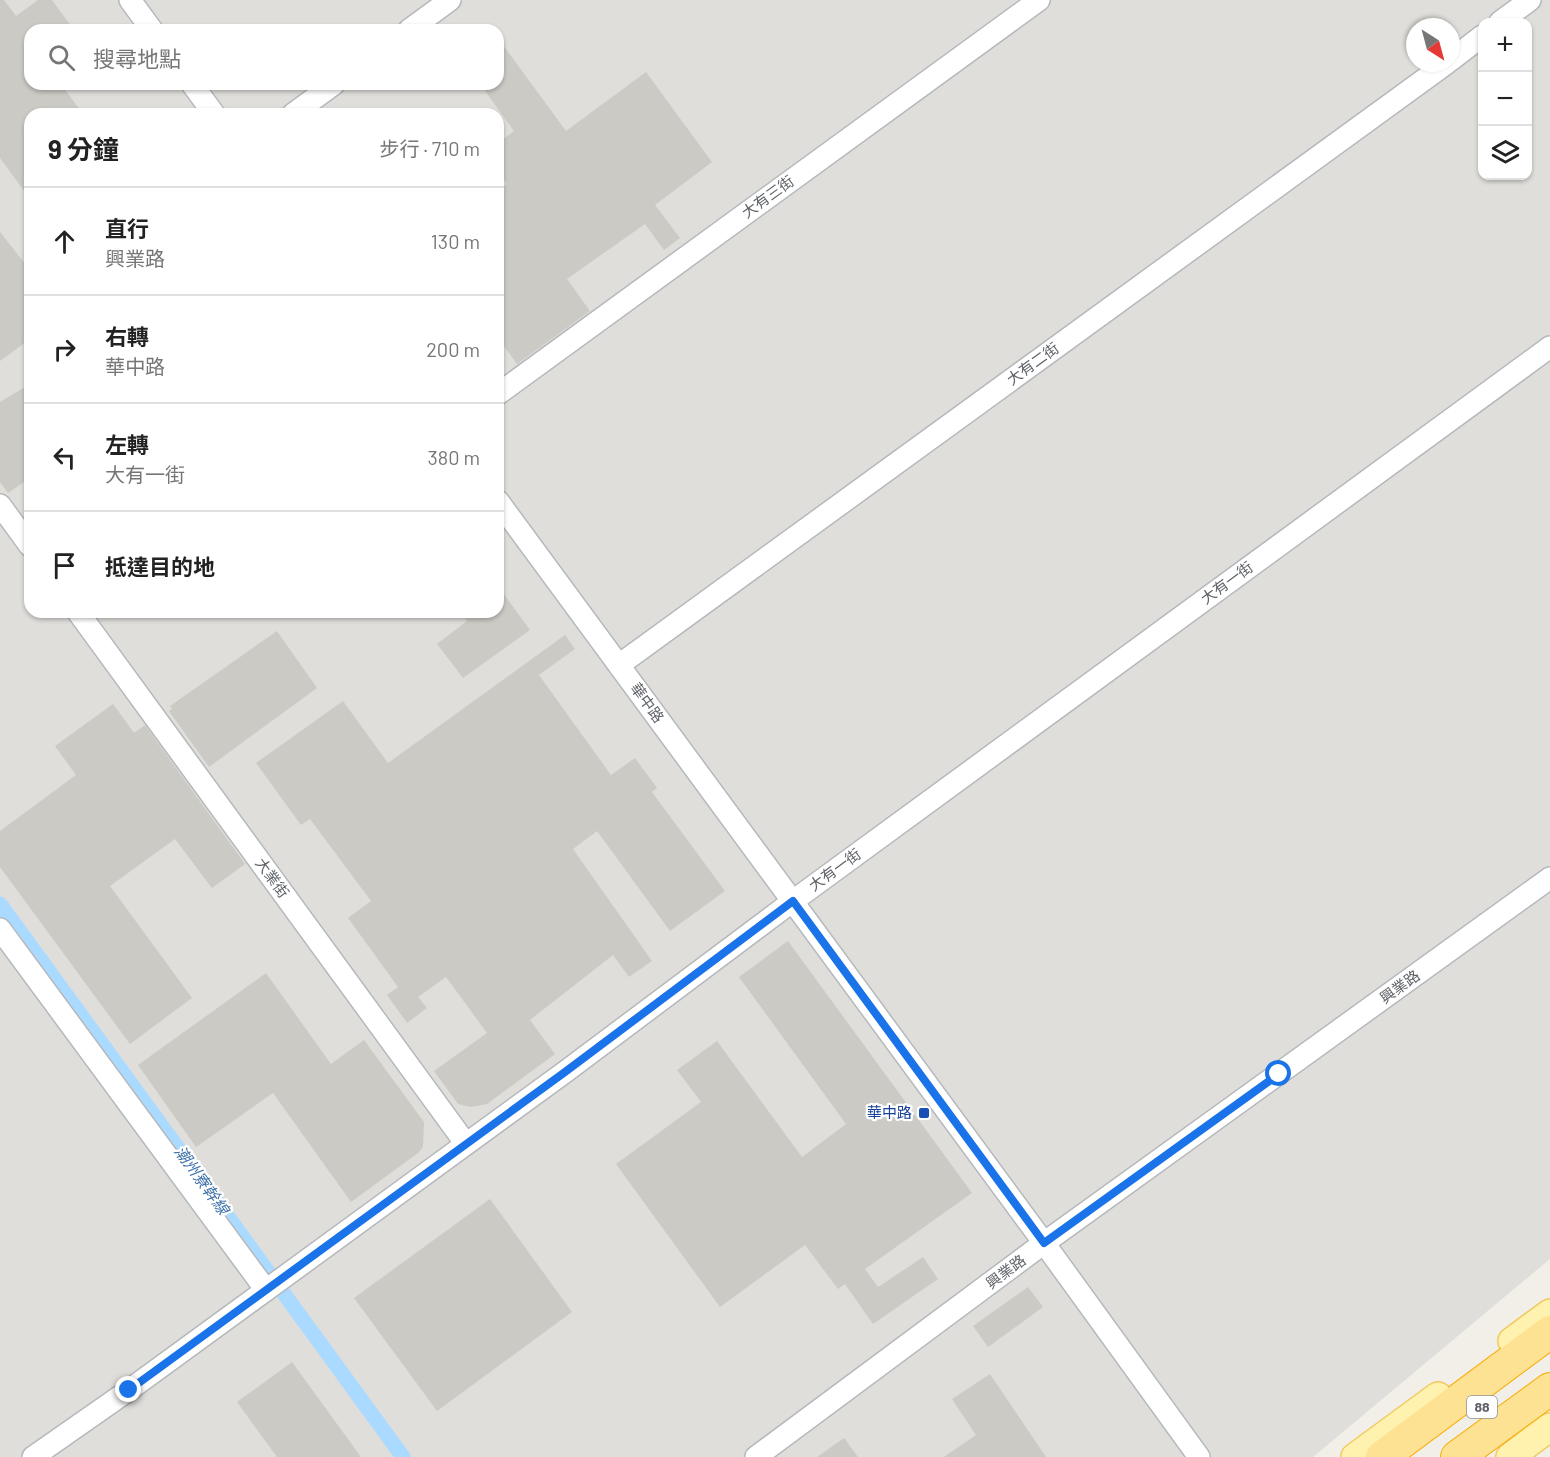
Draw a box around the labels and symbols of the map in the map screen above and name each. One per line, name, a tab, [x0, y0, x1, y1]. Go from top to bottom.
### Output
north arrow	[1406, 18, 1460, 72]
street label: 大有三街	[738, 171, 797, 221]
street label: 大有二街	[1003, 338, 1062, 388]
street label: 大有一街	[1197, 557, 1256, 607]
street label: 華中路	[627, 679, 668, 726]
street label: 大有一街	[805, 844, 864, 894]
street label: 大業街	[252, 854, 293, 901]
street label: 興業路	[1376, 966, 1423, 1007]
route start	[1265, 1060, 1291, 1086]
place label: 華中路	[867, 1103, 912, 1121]
marker: 華中路	[917, 1106, 931, 1120]
water label: 潮州寮幹線	[171, 1142, 235, 1219]
street label: 興業路	[982, 1250, 1029, 1292]
route end	[115, 1376, 141, 1402]
road number: 88	[1467, 1396, 1497, 1418]

